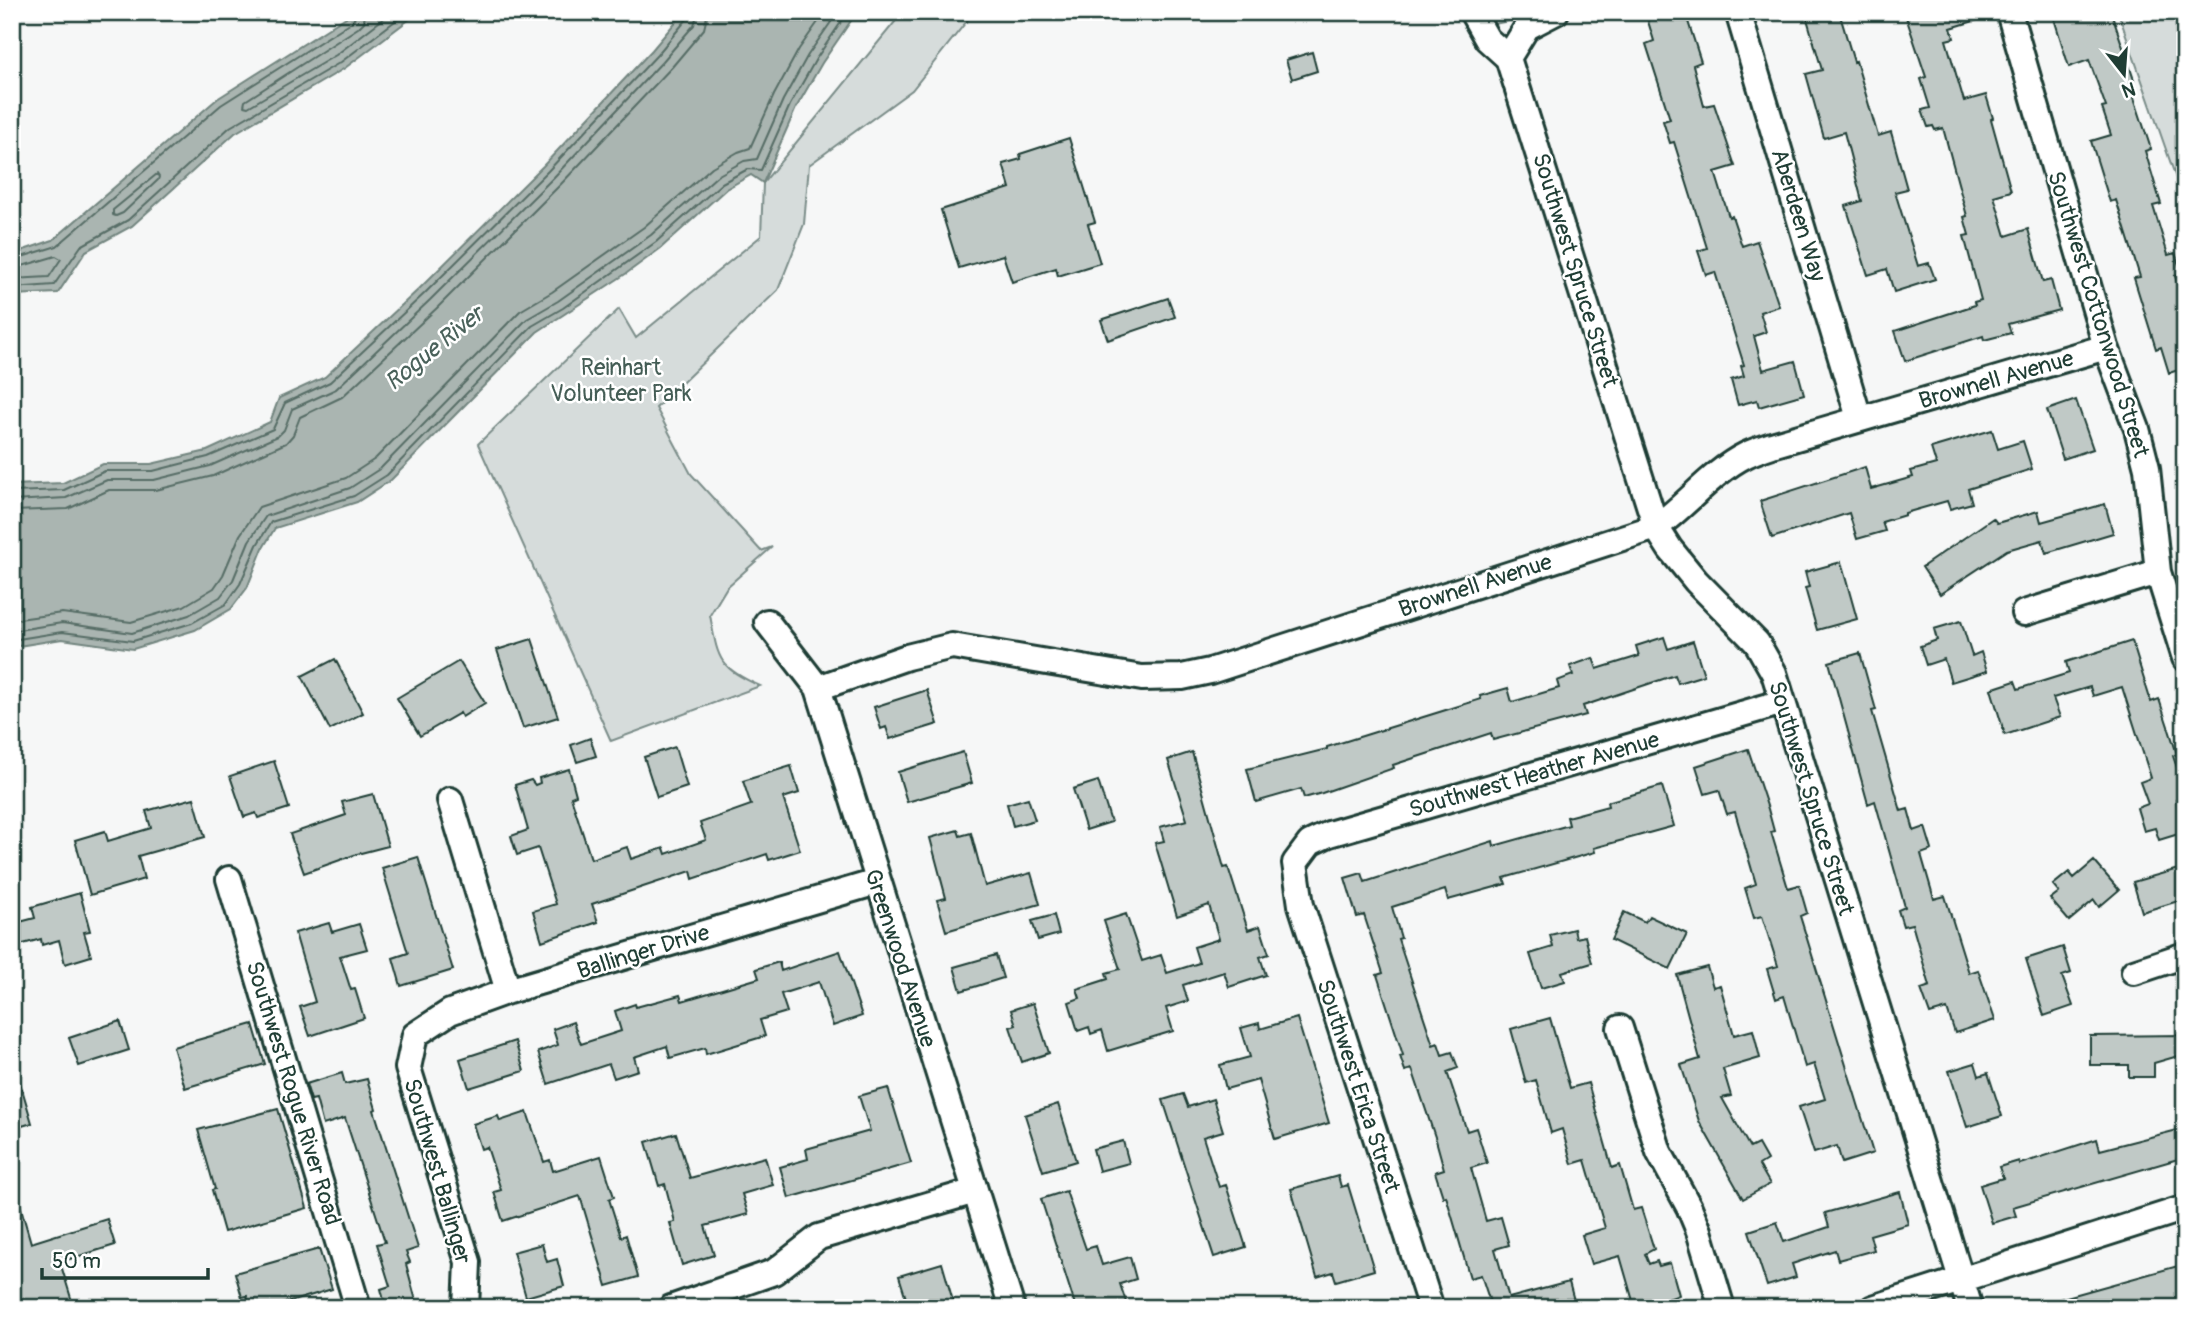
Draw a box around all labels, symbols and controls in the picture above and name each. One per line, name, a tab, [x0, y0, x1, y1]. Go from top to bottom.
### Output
north arrow	[2088, 38, 2158, 108]
text: N	[2119, 76, 2138, 103]
street label: Aberdeen Way	[1765, 145, 1832, 285]
street label: Southwest Spruce Street	[1526, 150, 1625, 391]
street label: Southwest Cottonwood Street	[2041, 167, 2156, 462]
water label: Rogue River	[379, 298, 492, 397]
street label: Brownell Avenue	[1916, 343, 2077, 415]
park label: Reinhart Volunteer Park	[550, 353, 692, 408]
street label: Brownell Avenue	[1395, 547, 1556, 624]
street label: Southwest Spruce Street	[1762, 678, 1861, 919]
street label: Southwest Heather Avenue	[1406, 725, 1663, 824]
street label: Greenwood Avenue	[858, 865, 943, 1051]
street label: Ballinger Drive	[574, 917, 713, 985]
street label: Southwest Rogue River Road	[240, 958, 348, 1229]
street label: Southwest Erica Street	[1310, 976, 1407, 1197]
street label: Southwest Ballinger	[397, 1075, 478, 1267]
scale bar	[42, 1236, 208, 1280]
text: 50 m	[52, 1248, 101, 1275]

